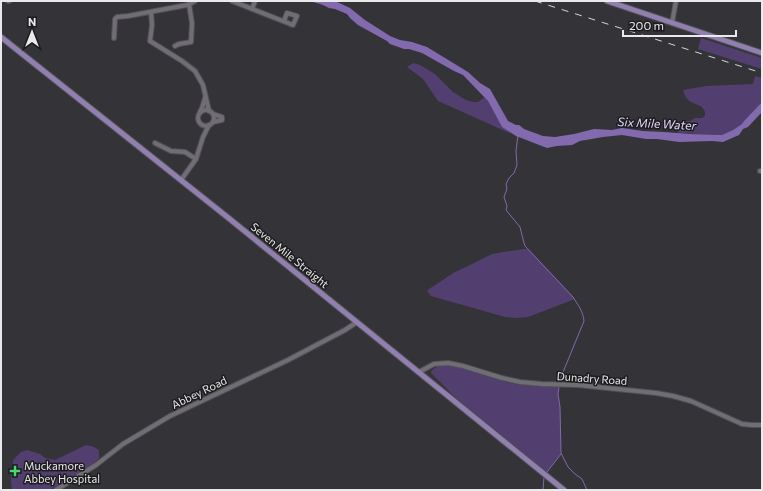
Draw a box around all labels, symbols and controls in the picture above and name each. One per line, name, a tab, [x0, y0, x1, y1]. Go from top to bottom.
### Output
north arrow	[12, 12, 52, 52]
scale bar	[623, 12, 736, 38]
text: N	[28, 15, 36, 28]
text: 200 m	[629, 18, 664, 32]
water label: Six Mile Water	[617, 114, 698, 132]
street label: Seven Mile Straight	[248, 220, 332, 291]
street label: Dunadry Road	[556, 369, 628, 387]
street label: Abbey Road	[169, 373, 229, 411]
place label: Muckamore Abbey Hospital	[24, 459, 100, 485]
marker: Muckamore Abbey Hospital	[9, 465, 21, 477]

